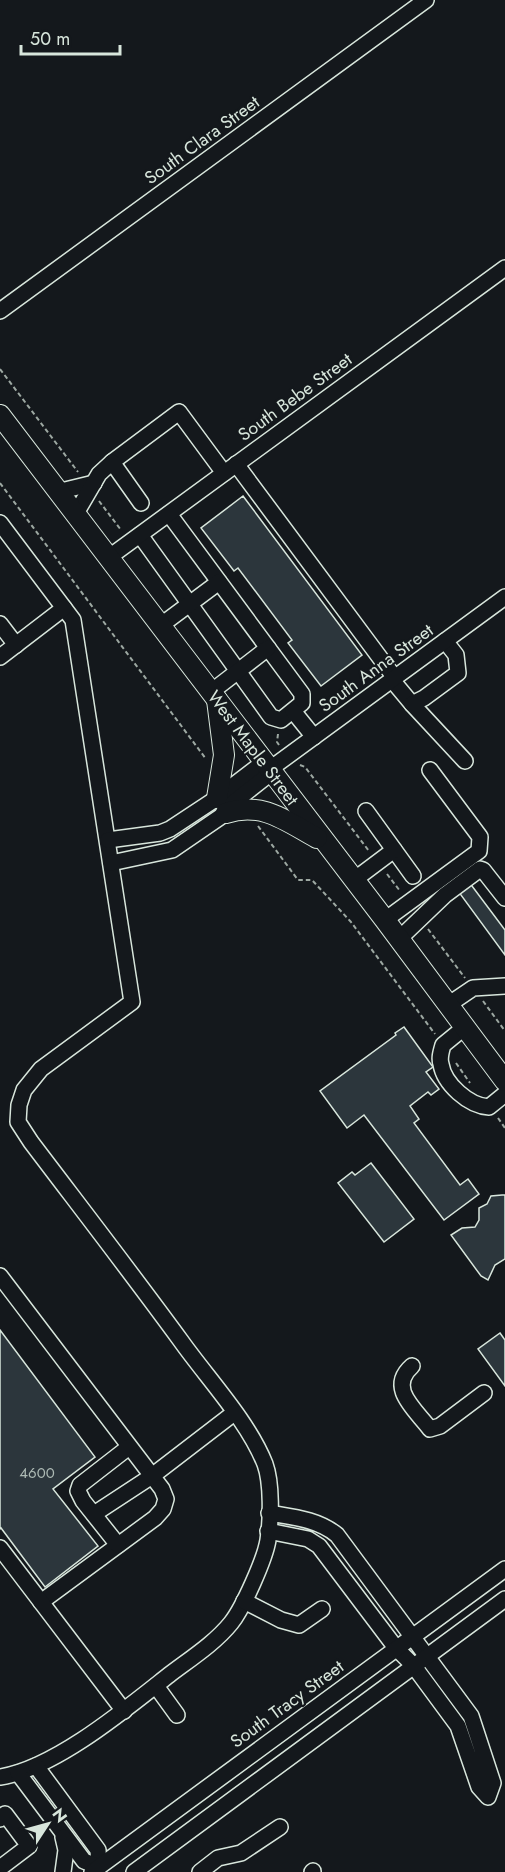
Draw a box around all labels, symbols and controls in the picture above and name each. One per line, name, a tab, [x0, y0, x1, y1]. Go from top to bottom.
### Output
scale bar	[21, 18, 120, 56]
text: 50 m	[30, 26, 70, 52]
street label: South Clara Street	[139, 89, 265, 191]
street label: South Bebe Street	[233, 346, 358, 447]
street label: South Anna Street	[313, 617, 439, 719]
street label: West Maple Street	[201, 685, 305, 811]
house number: 4600	[19, 1462, 55, 1484]
street label: South Tracy Street	[225, 1653, 350, 1754]
north arrow	[18, 1794, 78, 1854]
text: N	[47, 1804, 73, 1827]

